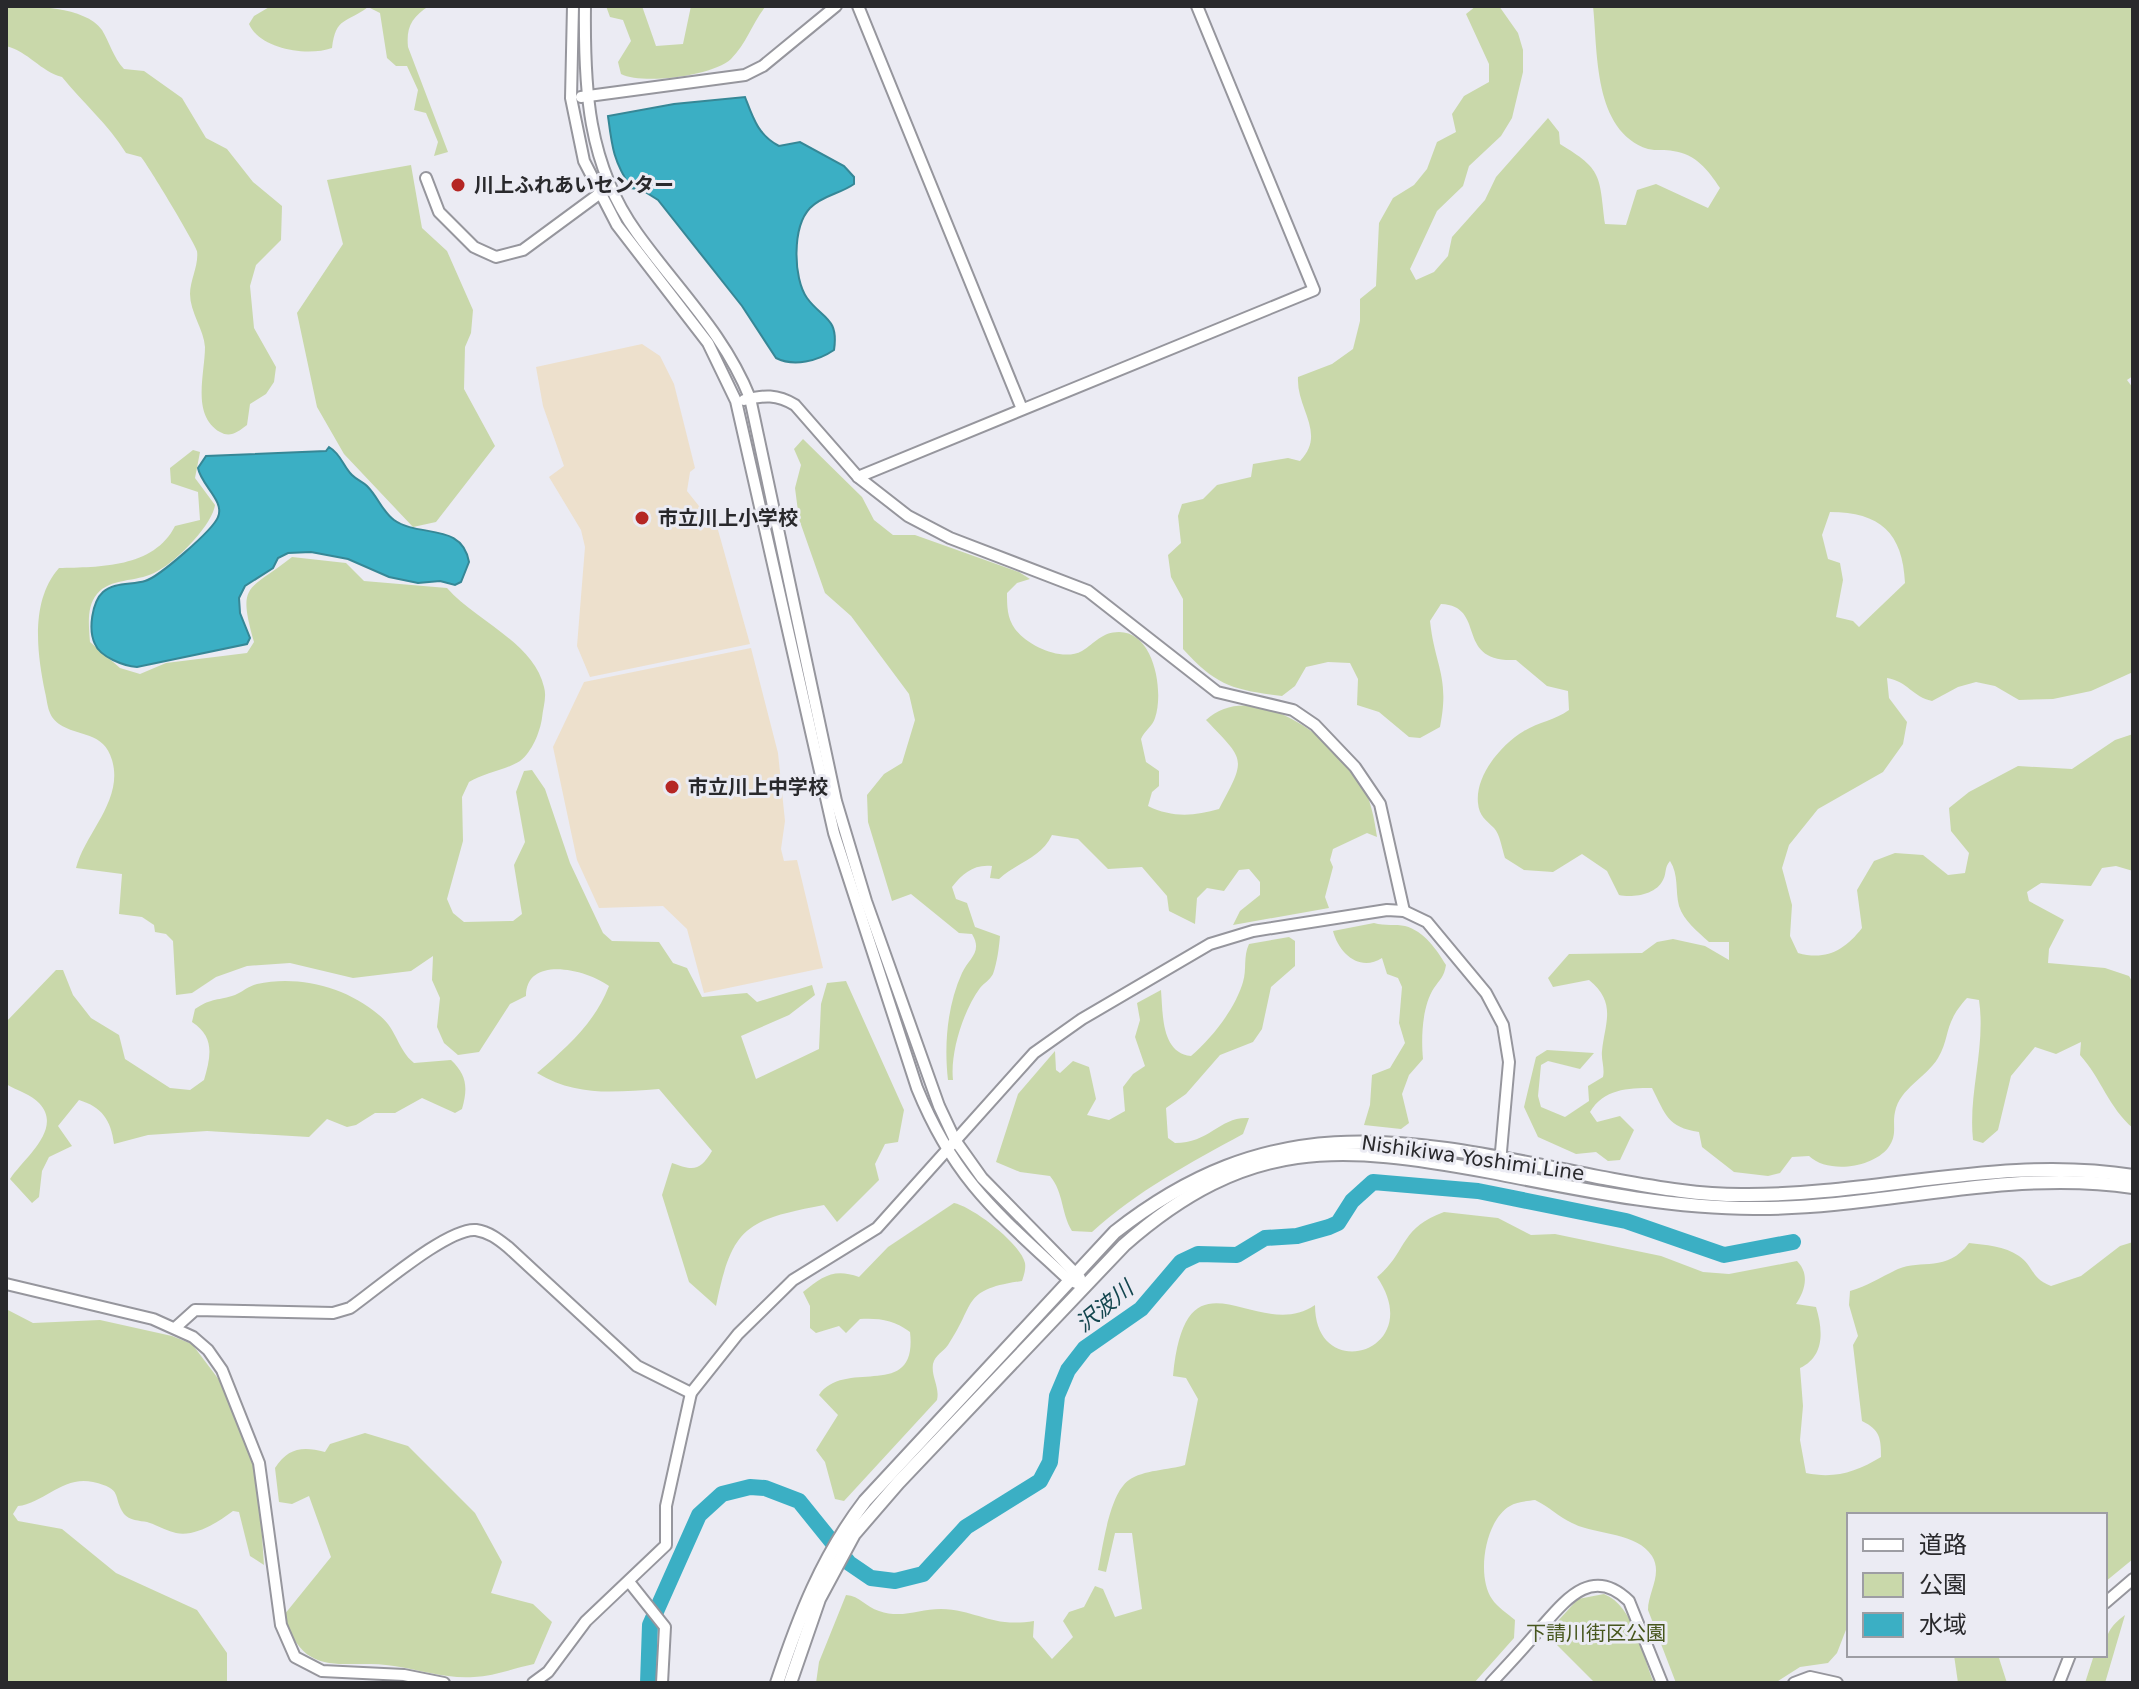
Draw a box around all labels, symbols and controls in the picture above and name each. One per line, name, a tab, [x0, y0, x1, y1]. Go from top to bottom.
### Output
place label: 川上ふれあいセンター	[474, 173, 674, 197]
marker: 川上ふれあいセンター	[449, 176, 467, 194]
place label: 市立川上小学校	[658, 506, 798, 530]
marker: 市立川上小学校	[633, 509, 651, 527]
place label: 市立川上中学校	[688, 775, 828, 799]
marker: 市立川上中学校	[663, 778, 681, 796]
street label: Nishikiwa Yoshimi Line	[1360, 1130, 1586, 1186]
water label: 沢波川	[1071, 1275, 1139, 1337]
legend	[1847, 1513, 2107, 1657]
text: 道路	[1919, 1531, 1967, 1559]
text: 公園	[1919, 1571, 1967, 1599]
text: 水域	[1919, 1611, 1967, 1639]
park label: 下請川街区公園	[1526, 1621, 1666, 1645]

